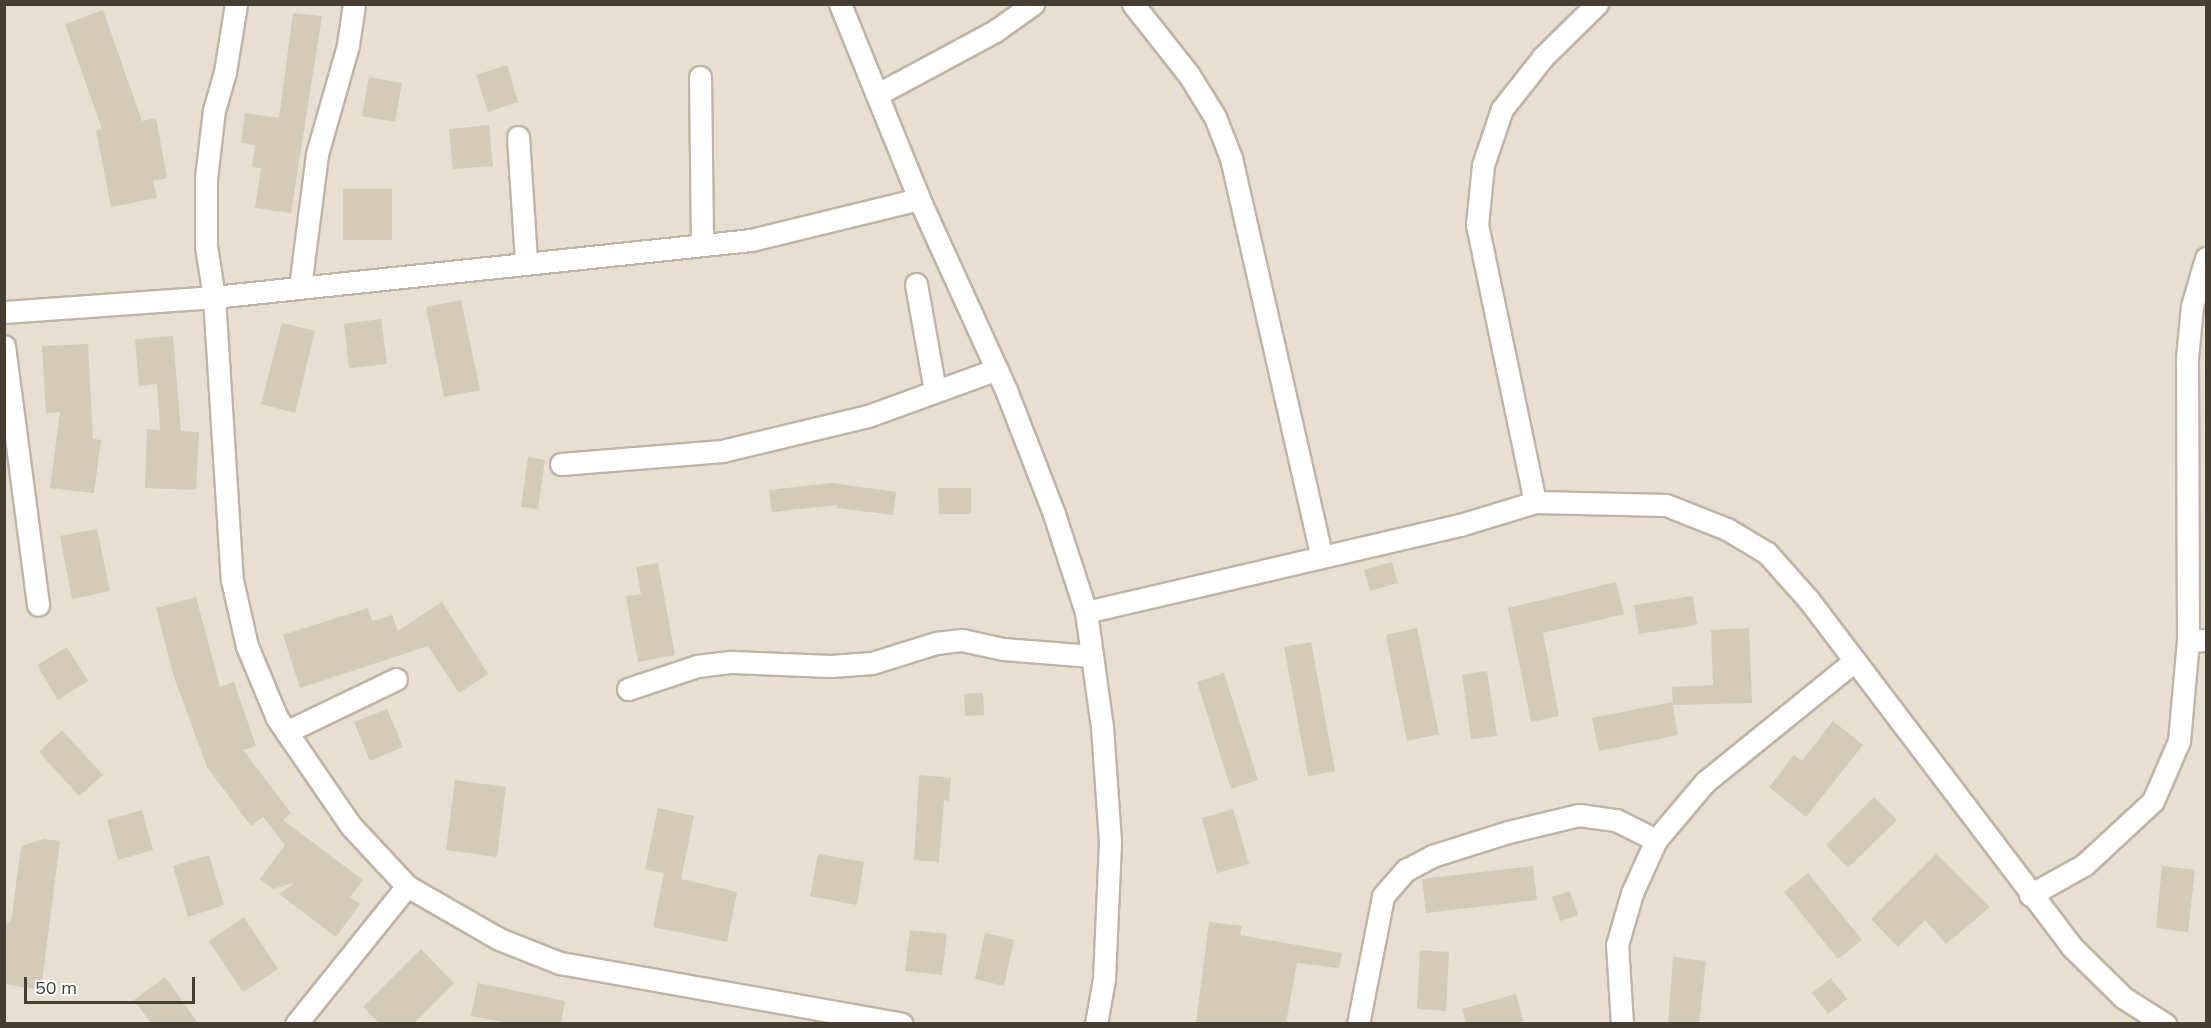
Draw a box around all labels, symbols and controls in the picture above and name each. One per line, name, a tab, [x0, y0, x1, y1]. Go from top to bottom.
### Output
scale bar	[27, 965, 198, 1003]
text: 50 m	[35, 976, 77, 999]

